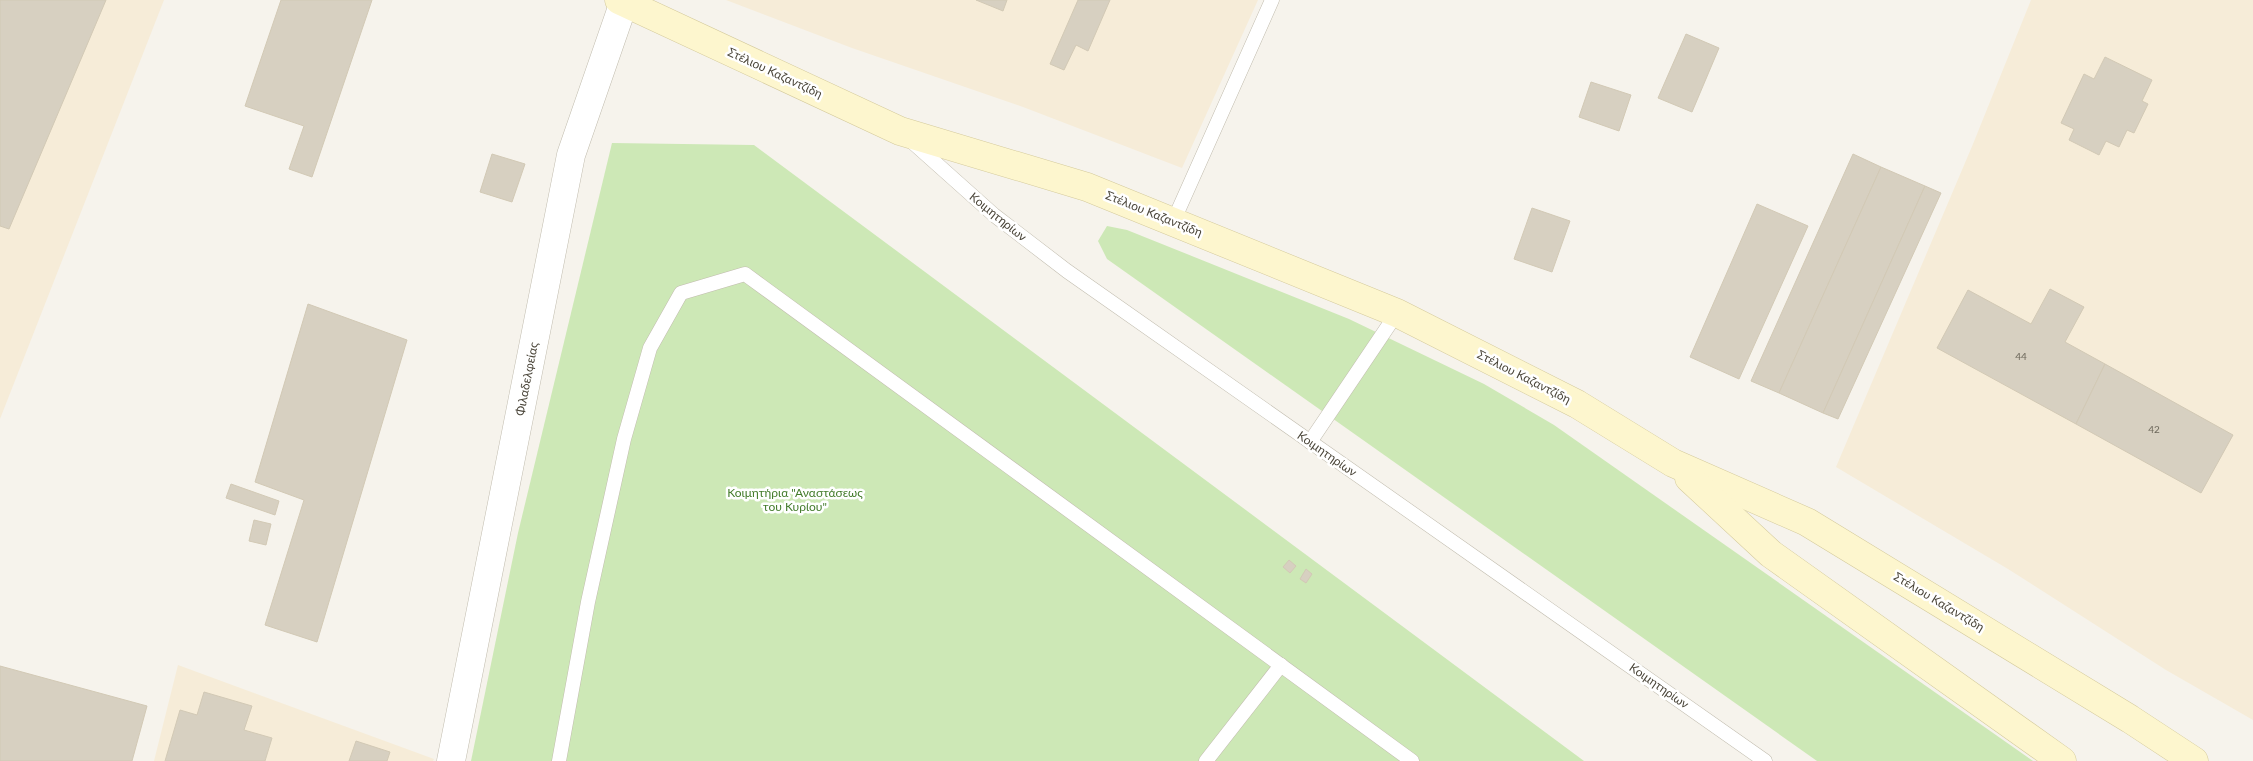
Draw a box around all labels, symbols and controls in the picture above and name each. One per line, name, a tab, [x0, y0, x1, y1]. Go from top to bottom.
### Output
street label: Στέλιου Καζαντζίδη	[725, 44, 825, 101]
street label: Στέλιου Καζαντζίδη	[1104, 187, 1205, 240]
street label: Κοιμητηρίων	[967, 189, 1030, 244]
street label: Φιλαδελφείας	[512, 340, 541, 417]
street label: Στέλιου Καζαντζίδη	[1475, 347, 1573, 407]
house number: 44	[2015, 350, 2027, 362]
house number: 42	[2148, 423, 2160, 435]
street label: Κοιμητηρίων	[1295, 428, 1360, 480]
park label: Κοιμητήρια "Αναστάσεως του Κυρίου"	[727, 485, 863, 514]
street label: Στέλιου Καζαντζίδη	[1891, 569, 1987, 634]
street label: Κοιμητηρίων	[1627, 660, 1692, 712]

